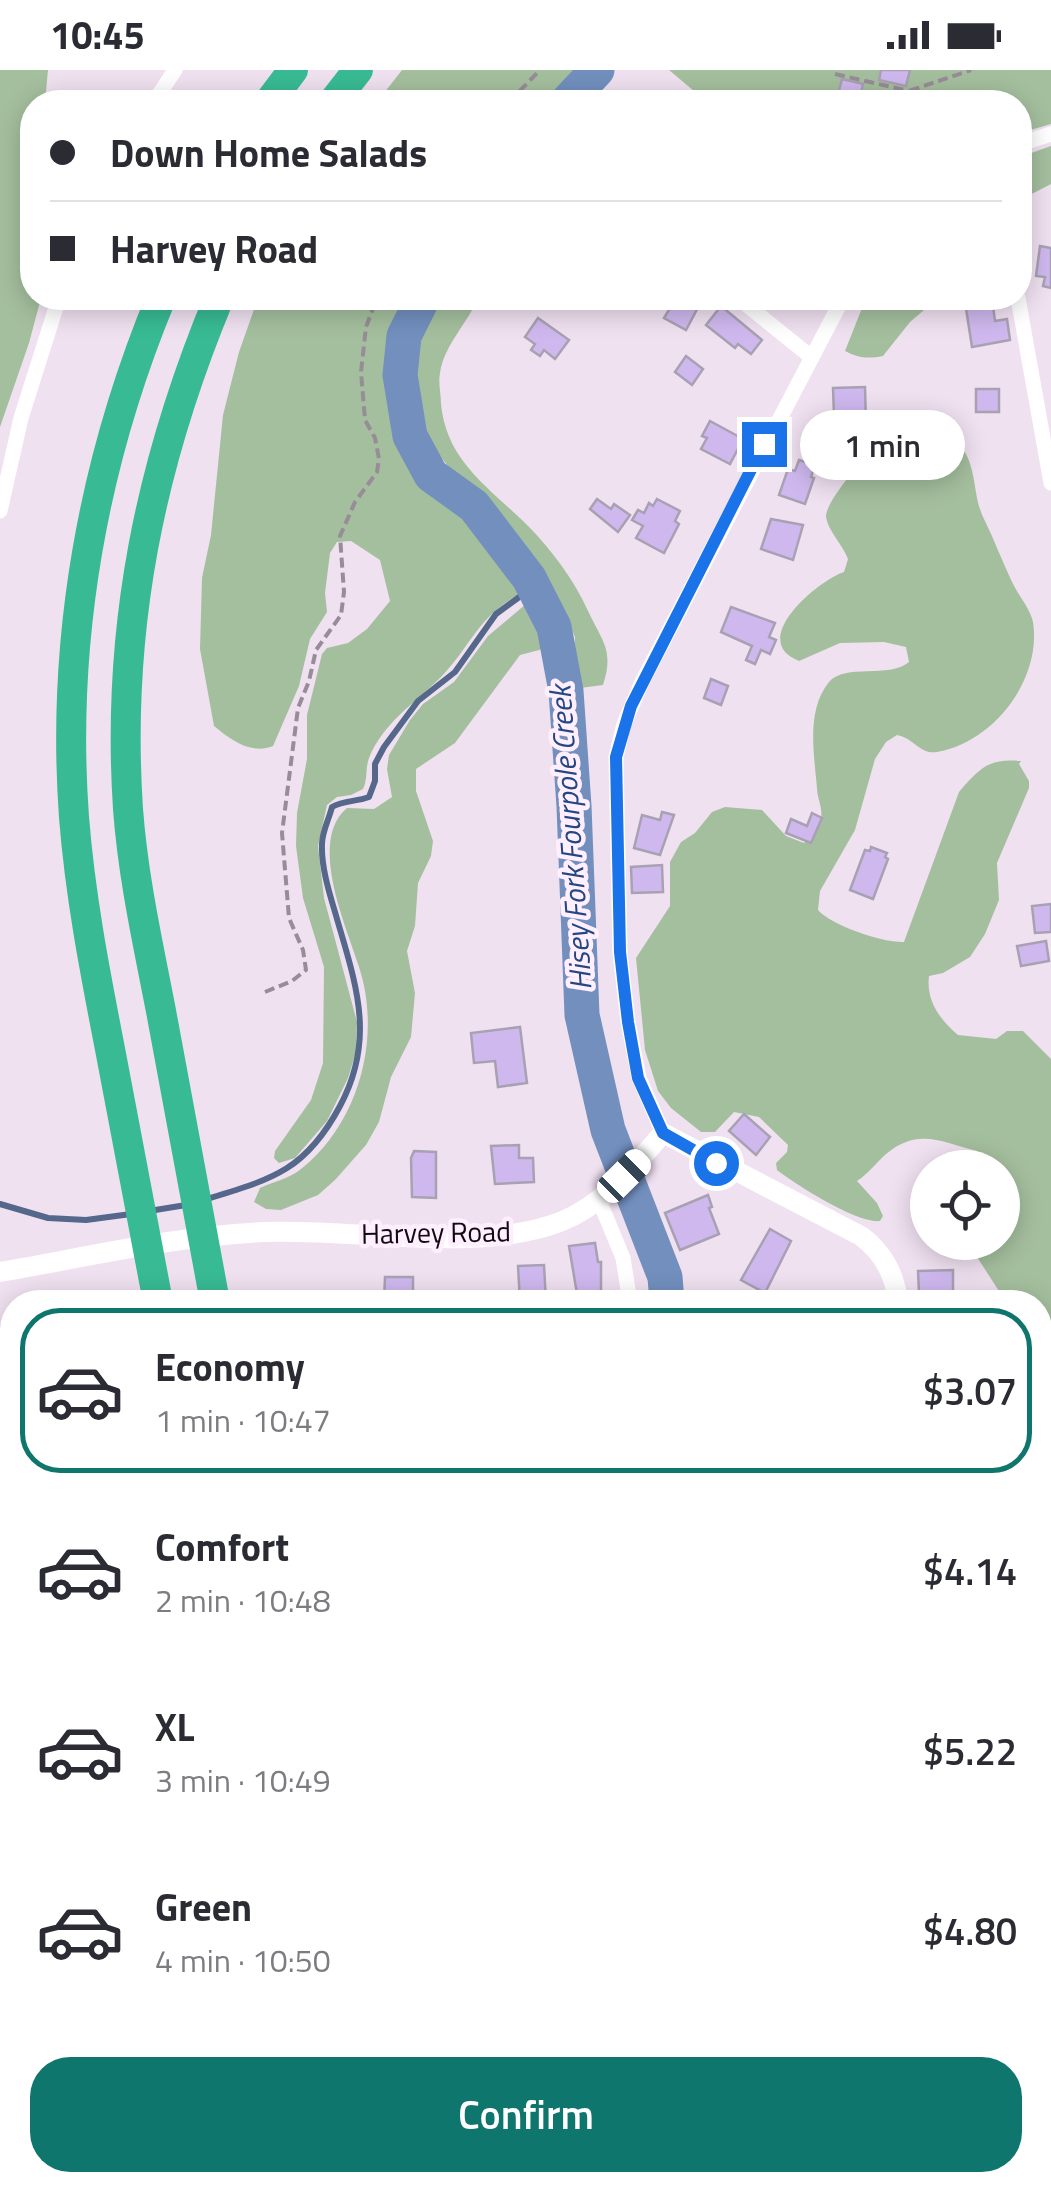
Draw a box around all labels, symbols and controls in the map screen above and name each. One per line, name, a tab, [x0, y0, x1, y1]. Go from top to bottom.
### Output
text: 10:45	[50, 6, 145, 64]
text: Down Home Salads	[110, 124, 427, 182]
text: Harvey Road	[110, 220, 318, 278]
callout: 1 min	[799, 409, 964, 479]
text: 1 min	[844, 421, 921, 469]
route end	[742, 422, 787, 467]
water label: Hisey Fork Fourpole Creek	[536, 680, 604, 992]
route start	[694, 1141, 739, 1186]
car	[592, 1144, 656, 1208]
map controls	[910, 1150, 1020, 1260]
button: locate	[910, 1150, 1020, 1260]
street label: Harvey Road	[361, 1209, 511, 1255]
text: Economy	[155, 1338, 305, 1396]
icon: car	[35, 1346, 125, 1436]
text: $3.07	[923, 1362, 1017, 1420]
text: 1 min · 10:47	[155, 1396, 331, 1444]
text: Comfort	[155, 1518, 289, 1576]
icon: car	[35, 1526, 125, 1616]
text: $4.14	[923, 1542, 1017, 1600]
text: 2 min · 10:48	[155, 1576, 331, 1624]
text: XL	[155, 1698, 195, 1756]
icon: car	[35, 1706, 125, 1796]
text: $5.22	[923, 1722, 1017, 1780]
text: 3 min · 10:49	[155, 1756, 331, 1804]
text: Green	[155, 1878, 252, 1936]
icon: car	[35, 1886, 125, 1976]
text: $4.80	[923, 1902, 1017, 1960]
text: 4 min · 10:50	[155, 1936, 331, 1984]
button: Confirm	[30, 2057, 1022, 2172]

